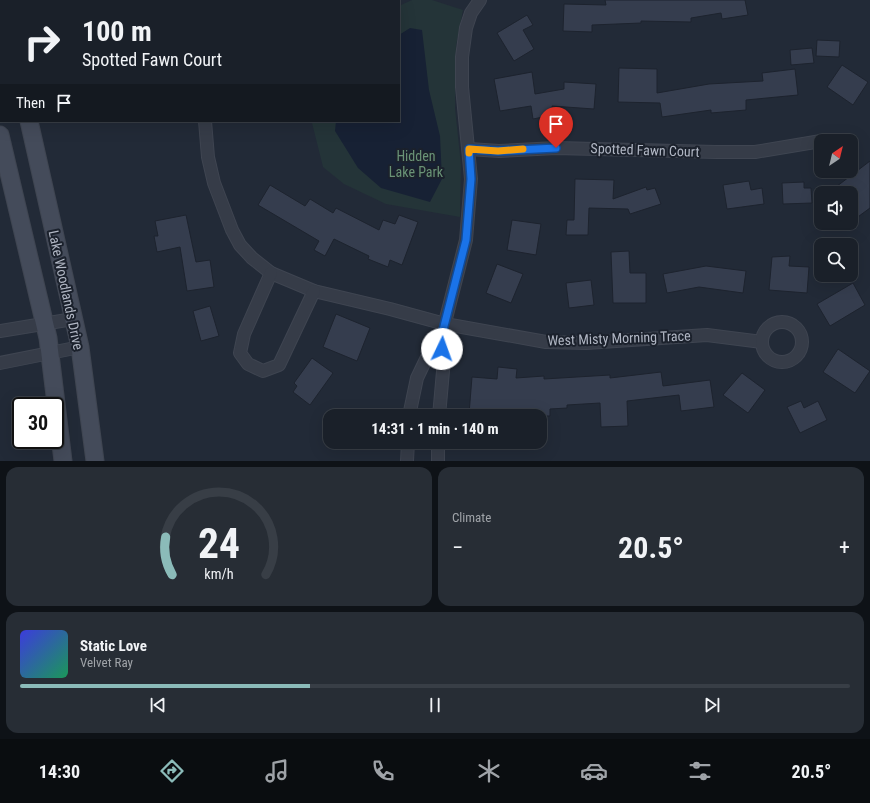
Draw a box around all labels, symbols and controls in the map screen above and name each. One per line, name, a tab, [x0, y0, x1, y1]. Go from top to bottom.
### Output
text: 100 m	[82, 15, 152, 48]
icon: right	[16, 16, 68, 68]
text: Spotted Fawn Court	[82, 49, 222, 70]
icon: arrive	[53, 92, 75, 114]
text: Then	[16, 94, 45, 112]
pin	[539, 107, 573, 148]
icon: arrive	[545, 113, 567, 135]
north arrow	[814, 134, 858, 178]
map controls	[814, 134, 858, 282]
street label: Spotted Fawn Court	[590, 140, 700, 160]
park label: Hidden Lake Park	[389, 148, 444, 180]
button: sound	[814, 186, 858, 230]
street label: Lake Woodlands Drive	[45, 229, 87, 352]
button: search	[814, 238, 858, 282]
street label: West Misty Morning Trace	[547, 327, 691, 348]
position arrow	[421, 328, 463, 370]
speed limit sign: 30	[12, 397, 64, 449]
text: 14:31 · 1 min · 140 m	[371, 420, 499, 438]
text: Climate	[452, 510, 491, 525]
text: 24	[198, 518, 240, 567]
text: 20.5°	[618, 530, 684, 565]
text: −	[452, 535, 463, 560]
text: +	[839, 535, 850, 560]
text: km/h	[204, 565, 234, 581]
text: Static Love	[80, 637, 147, 655]
text: Velvet Ray	[80, 655, 133, 670]
icon: previous	[147, 694, 169, 716]
icon: pause	[424, 694, 446, 716]
icon: next	[701, 694, 723, 716]
icon: directions	[158, 757, 186, 785]
icon: music	[263, 757, 291, 785]
icon: phone	[369, 757, 397, 785]
icon: climate	[475, 757, 503, 785]
icon: car	[580, 757, 608, 785]
icon: filters	[686, 757, 714, 785]
text: 14:30	[39, 761, 80, 782]
text: 20.5°	[792, 761, 831, 782]

